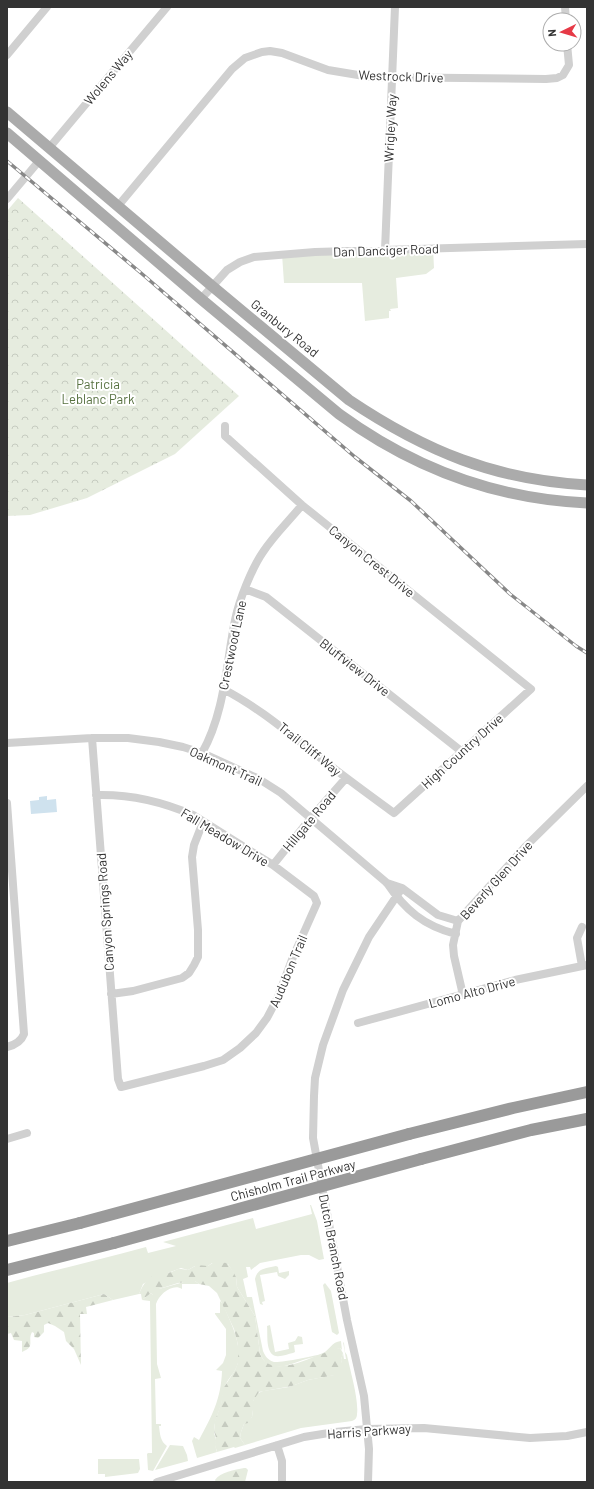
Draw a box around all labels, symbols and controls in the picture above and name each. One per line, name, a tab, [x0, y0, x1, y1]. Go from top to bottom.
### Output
north arrow	[542, 12, 582, 52]
text: N	[545, 29, 558, 37]
street label: Wolens Way	[80, 46, 136, 108]
street label: Westrock Drive	[358, 67, 444, 85]
street label: Wrigley Way	[380, 94, 400, 162]
street label: Dan Danciger Road	[333, 240, 439, 260]
street label: Granbury Road	[248, 296, 322, 360]
park label: Patricia Leblanc Park	[62, 376, 135, 407]
street label: Canyon Crest Drive	[326, 522, 418, 601]
street label: Crestwood Lane	[215, 599, 249, 691]
street label: Bluffview Drive	[317, 635, 393, 699]
street label: High Country Drive	[418, 710, 506, 792]
street label: Trail Cliff Way	[275, 719, 345, 779]
street label: Oakmont Trail	[187, 743, 265, 789]
street label: Hillgate Road	[279, 787, 339, 855]
street label: Fall Meadow Drive	[178, 804, 272, 870]
street label: Beverly Glen Drive	[456, 837, 536, 923]
street label: Canyon Springs Road	[93, 853, 117, 971]
street label: Audubon Trail	[266, 932, 310, 1010]
street label: Lomo Alto Drive	[427, 973, 517, 1011]
street label: Chisholm Trail Parkway	[229, 1156, 357, 1204]
street label: Dutch Branch Road	[316, 1193, 352, 1301]
street label: Harris Parkway	[326, 1420, 412, 1442]

